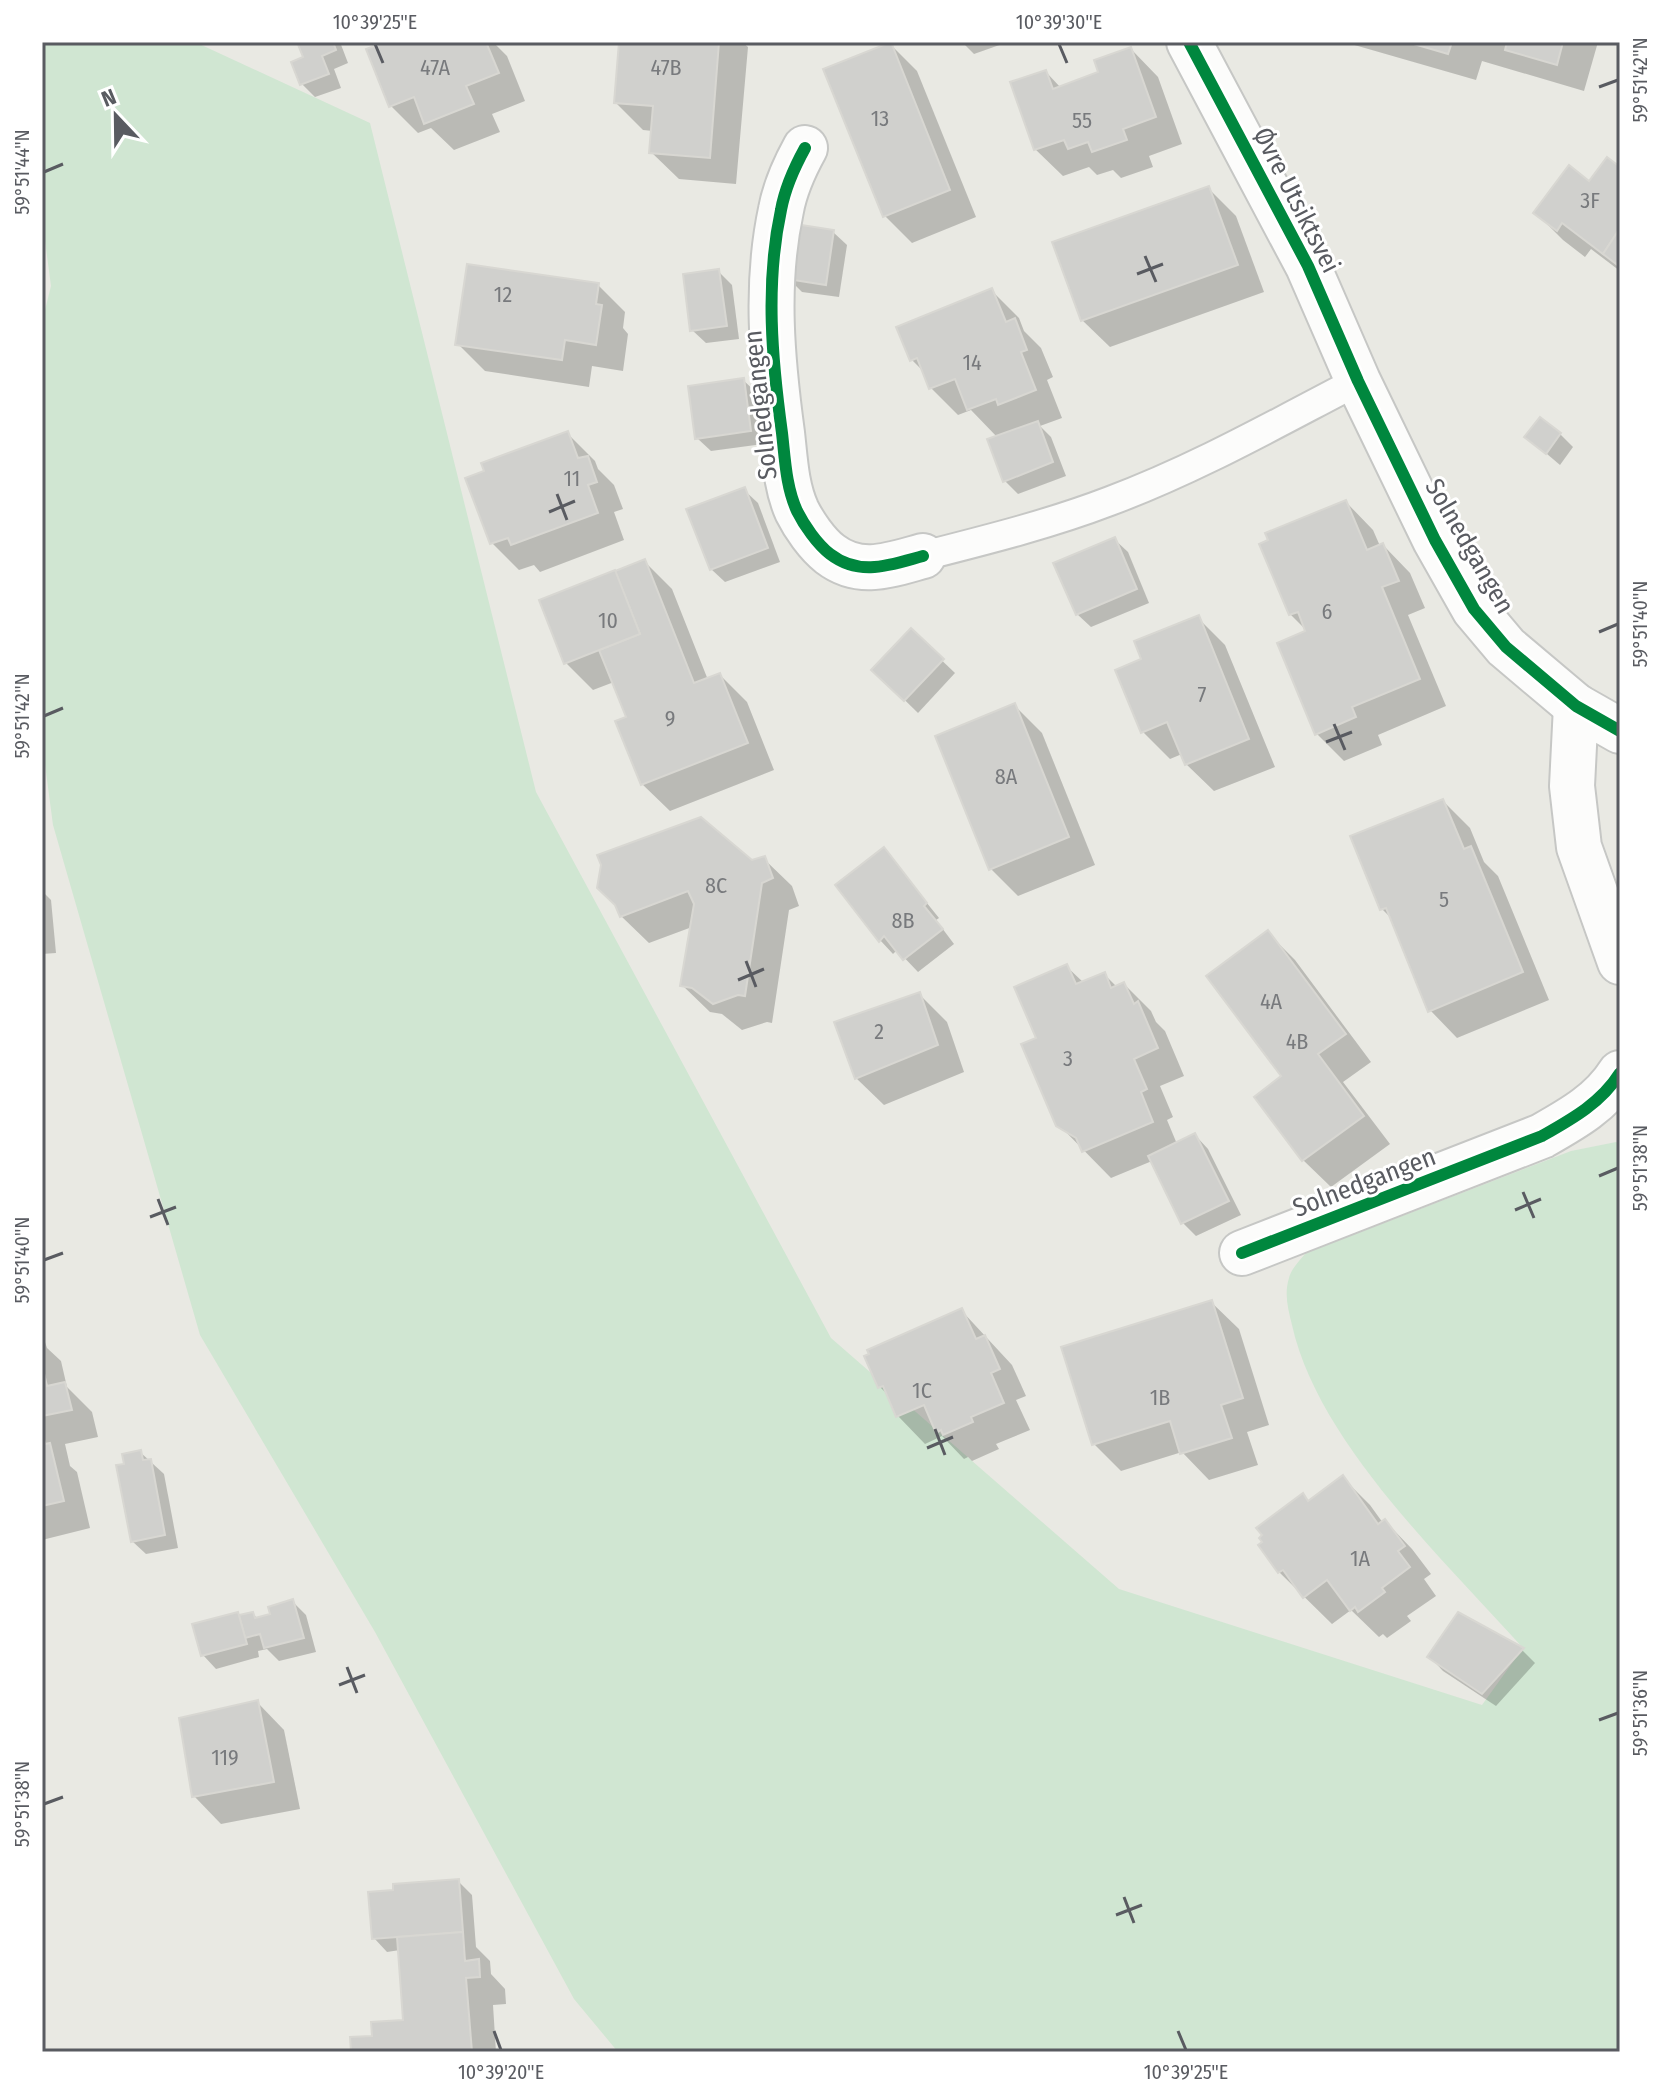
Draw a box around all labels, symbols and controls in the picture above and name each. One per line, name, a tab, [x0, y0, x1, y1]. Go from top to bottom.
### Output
text: 10°39'25"E	[333, 10, 417, 34]
text: 10°39'30"E	[1016, 10, 1102, 34]
text: 59°51'42"N	[1628, 37, 1652, 123]
house number: 47A	[420, 54, 450, 81]
house number: 47B	[650, 54, 682, 81]
north arrow	[76, 76, 156, 156]
text: N	[98, 83, 120, 113]
house number: 13	[871, 105, 889, 132]
house number: 55	[1072, 107, 1092, 134]
street label: Øvre Utsiktsvei	[1247, 122, 1346, 278]
text: 59°51'44"N	[10, 129, 34, 215]
house number: 3F	[1580, 187, 1600, 214]
house number: 12	[494, 281, 512, 308]
street label: Solnedgangen	[737, 329, 784, 481]
house number: 14	[962, 349, 982, 376]
house number: 11	[564, 465, 580, 492]
street label: Solnedgangen	[1419, 473, 1521, 619]
text: 59°51'40"N	[1628, 581, 1652, 667]
house number: 6	[1322, 598, 1333, 625]
house number: 10	[598, 607, 618, 634]
text: 59°51'42"N	[10, 673, 34, 759]
house number: 7	[1198, 681, 1207, 708]
house number: 9	[665, 705, 675, 732]
house number: 8A	[995, 763, 1018, 790]
house number: 8C	[705, 872, 727, 899]
house number: 5	[1439, 886, 1449, 913]
house number: 8B	[891, 907, 915, 934]
house number: 4A	[1260, 988, 1283, 1015]
house number: 2	[874, 1018, 884, 1045]
house number: 4B	[1286, 1028, 1308, 1055]
house number: 3	[1063, 1045, 1073, 1072]
text: 59°51'38"N	[1628, 1125, 1652, 1211]
street label: Solnedgangen	[1288, 1141, 1440, 1224]
text: 59°51'40"N	[10, 1217, 34, 1303]
house number: 1C	[912, 1377, 932, 1404]
house number: 1B	[1150, 1384, 1170, 1411]
house number: 1A	[1350, 1545, 1371, 1572]
text: 59°51'36"N	[1628, 1670, 1652, 1756]
house number: 119	[211, 1744, 239, 1771]
text: 59°51'38"N	[10, 1761, 34, 1847]
text: 10°39'20"E	[458, 2060, 544, 2084]
text: 10°39'25"E	[1144, 2060, 1228, 2084]

